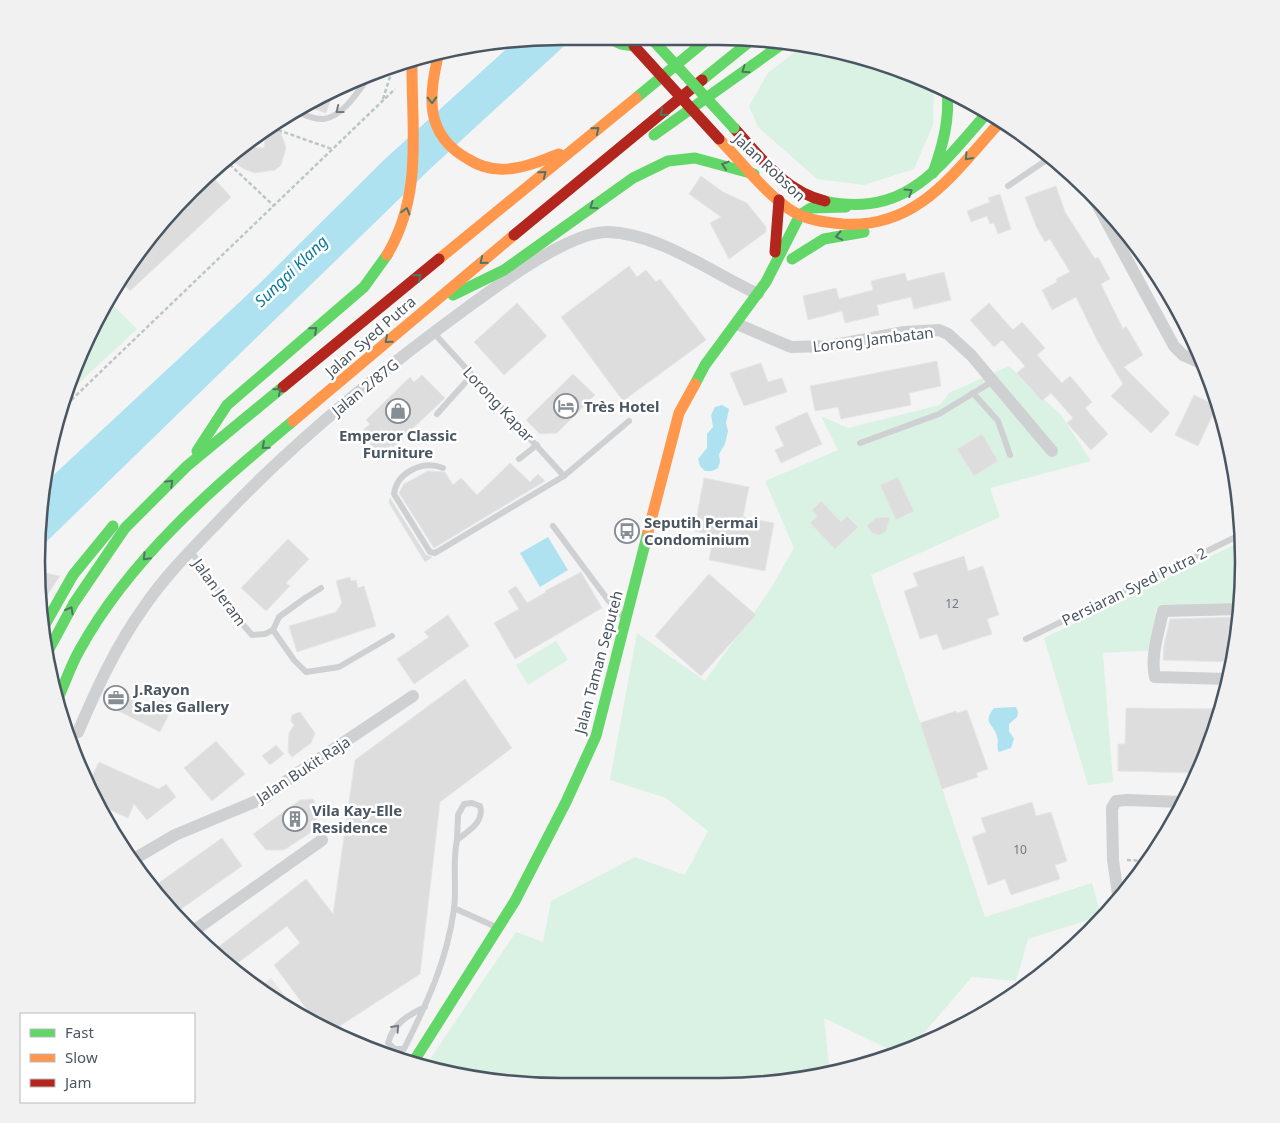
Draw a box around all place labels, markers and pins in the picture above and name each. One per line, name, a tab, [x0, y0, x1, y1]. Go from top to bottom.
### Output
hotel icon: Très Hotel	[553, 393, 579, 419]
place label: Très Hotel	[584, 396, 659, 416]
shop icon: Emperor Classic Furniture	[385, 398, 411, 424]
place label: Emperor Classic Furniture	[339, 425, 457, 462]
place label: Seputih Permai Condominium	[644, 512, 758, 549]
bus stop icon: Seputih Permai Condominium	[614, 518, 640, 544]
place label: J.Rayon Sales Gallery	[132, 679, 230, 716]
office icon: J.Rayon Sales Gallery	[103, 685, 129, 711]
place label: Vila Kay-Elle Residence	[312, 800, 402, 837]
building icon: Vila Kay-Elle Residence	[282, 806, 308, 832]

